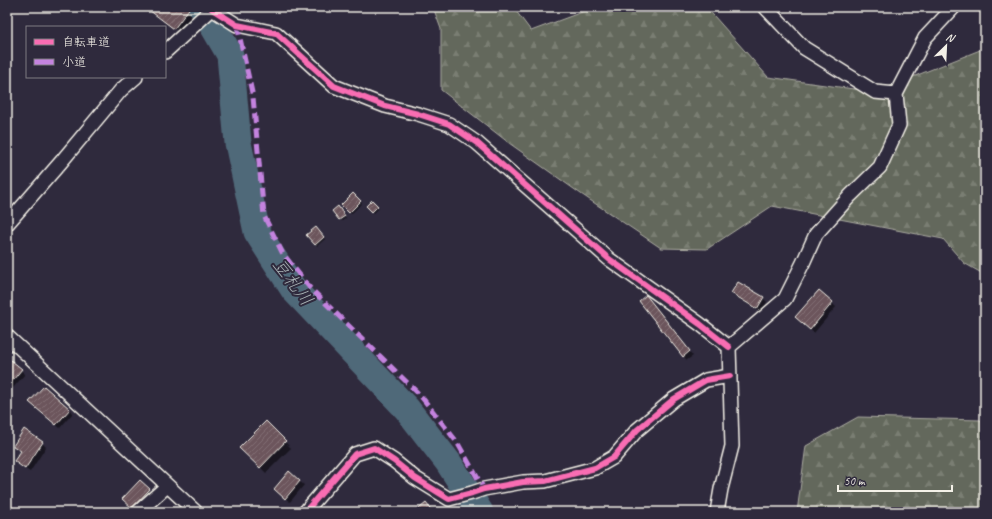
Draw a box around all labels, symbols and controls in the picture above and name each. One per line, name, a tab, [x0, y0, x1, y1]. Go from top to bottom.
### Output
legend	[26, 26, 166, 78]
north arrow	[926, 26, 966, 66]
text: N	[944, 29, 958, 46]
text: 自転車道	[62, 34, 110, 50]
text: 小道	[62, 54, 86, 70]
water label: 豆札川	[268, 254, 318, 310]
scale bar	[838, 467, 952, 493]
text: 50 m	[844, 473, 866, 489]

